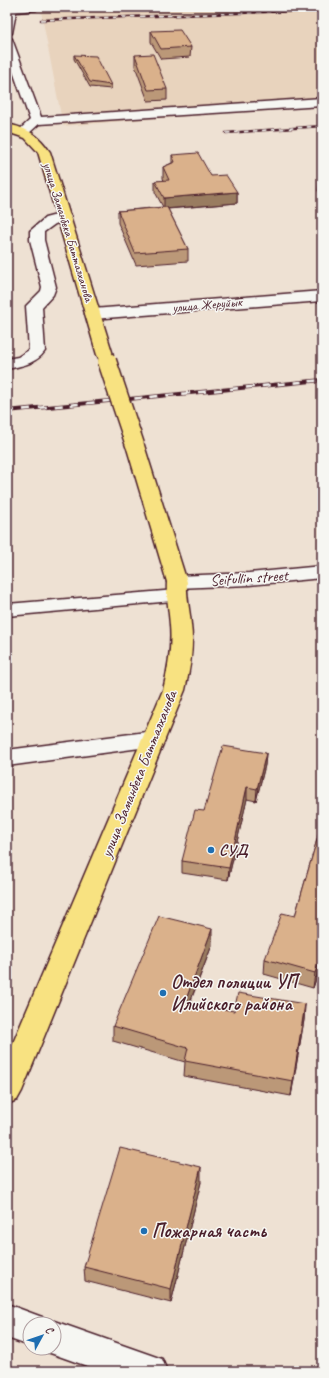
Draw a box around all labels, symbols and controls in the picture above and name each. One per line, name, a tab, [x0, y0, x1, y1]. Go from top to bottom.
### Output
street label: улица Заманбека Батталханова	[39, 160, 97, 305]
street label: улица Жеруйык	[171, 294, 244, 316]
street label: Seifullin street	[209, 565, 290, 591]
street label: улица Заманбека Батталханова	[96, 686, 182, 861]
place label: СУД	[219, 840, 250, 860]
marker: СУД	[206, 845, 216, 855]
place label: Отдел полиции УП Илийского района	[171, 970, 300, 1016]
marker: Отдел полиции УП Илийского района	[158, 988, 168, 998]
place label: Пожарная часть	[152, 1219, 268, 1243]
marker: Пожарная часть	[139, 1226, 149, 1236]
north arrow	[22, 1316, 62, 1356]
text: С	[43, 1323, 58, 1337]

